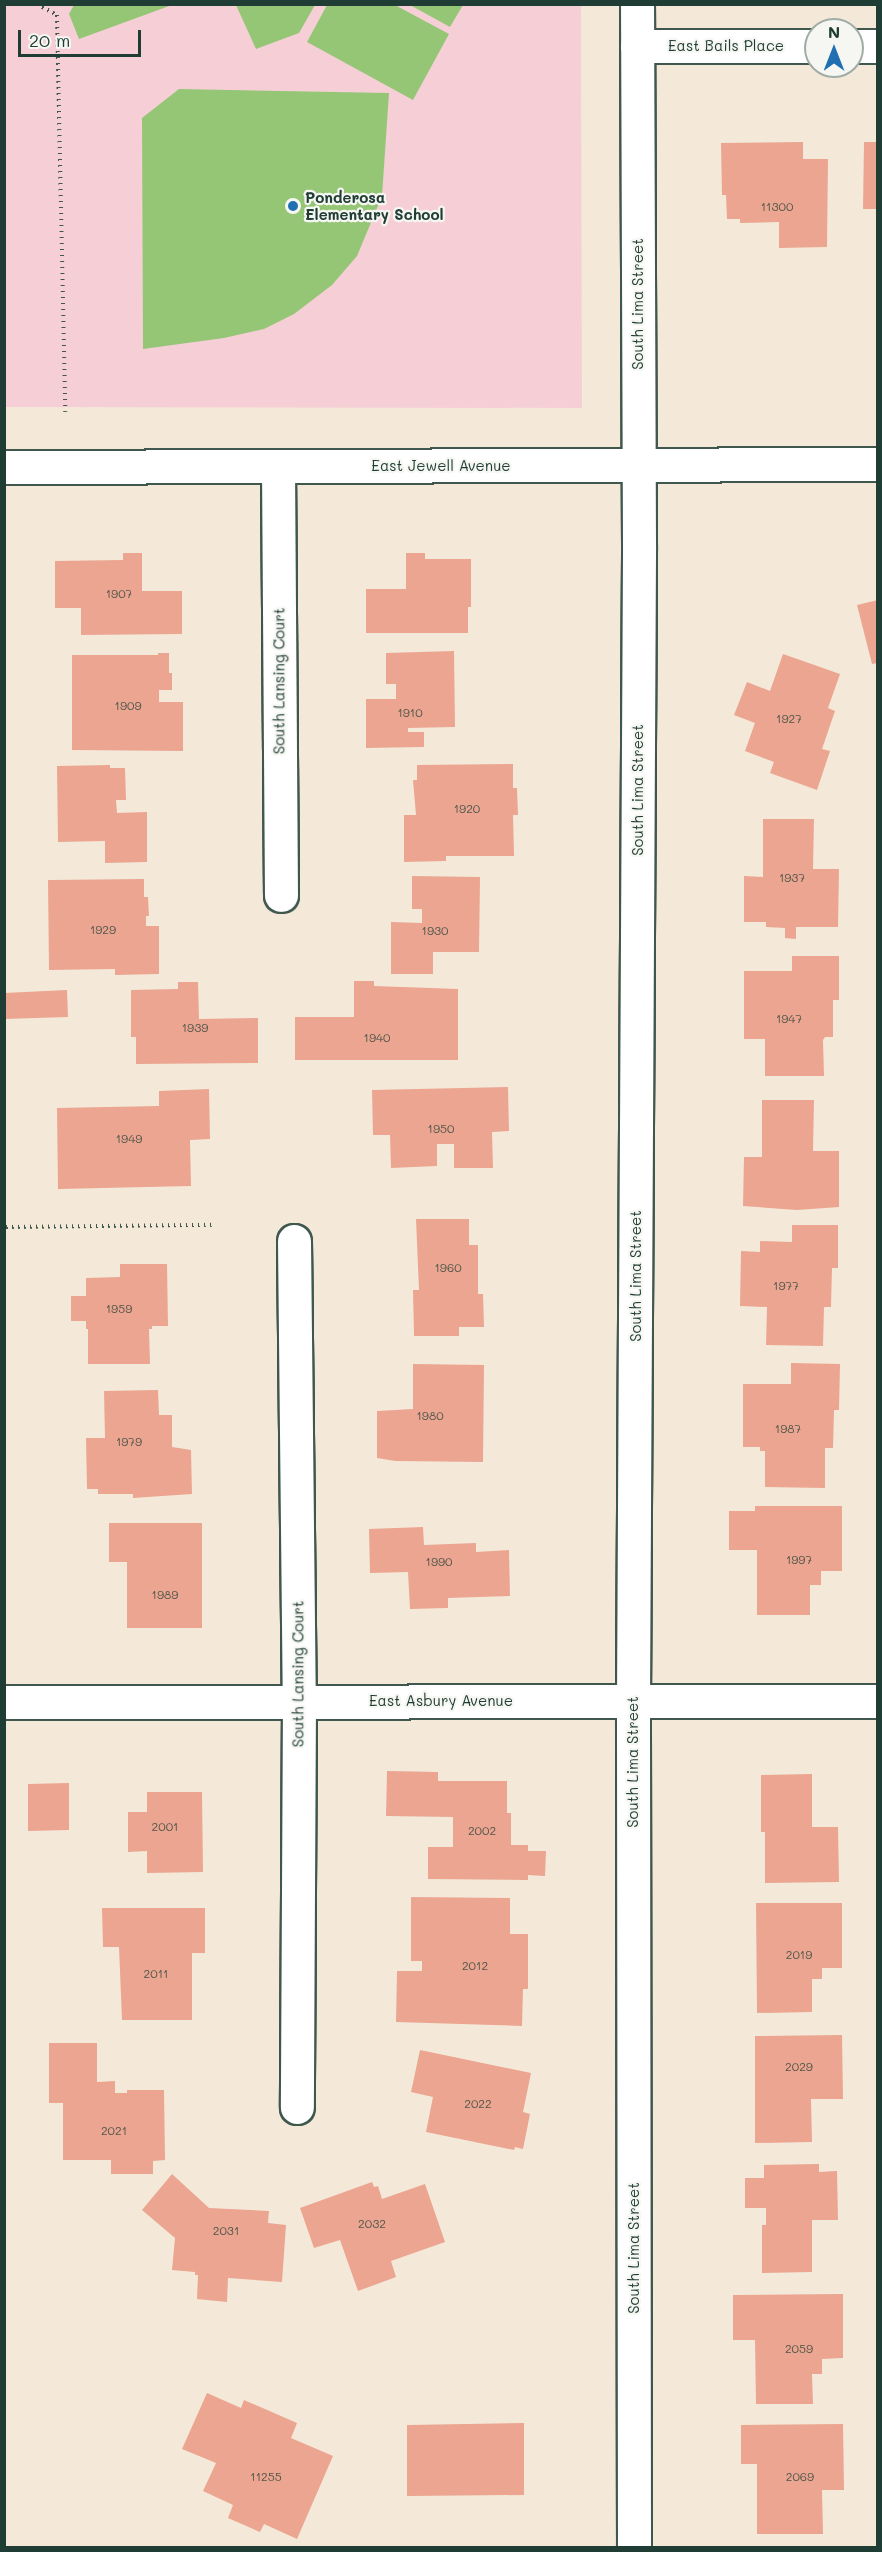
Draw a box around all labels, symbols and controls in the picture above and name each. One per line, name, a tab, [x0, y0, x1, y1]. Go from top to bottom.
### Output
scale bar	[21, 18, 144, 56]
north arrow	[804, 18, 864, 78]
text: N	[828, 21, 840, 42]
text: 20 m	[29, 28, 70, 52]
street label: East Bails Place	[668, 37, 784, 55]
place label: Ponderosa Elementary School	[305, 188, 444, 223]
marker: Ponderosa Elementary School	[286, 199, 300, 213]
house number: 11300	[761, 200, 793, 214]
street label: South Lima Street	[629, 238, 647, 370]
street label: East Jewell Avenue	[371, 457, 511, 475]
house number: 1907	[106, 587, 132, 601]
street label: South Lansing Court	[270, 608, 288, 754]
house number: 1909	[115, 699, 141, 713]
house number: 1910	[397, 706, 423, 720]
house number: 1927	[776, 712, 802, 726]
street label: South Lima Street	[629, 724, 647, 856]
house number: 1920	[454, 802, 480, 816]
house number: 1937	[779, 871, 805, 885]
house number: 1929	[90, 923, 116, 937]
house number: 1930	[422, 924, 448, 938]
house number: 1947	[776, 1012, 802, 1026]
house number: 1939	[182, 1021, 208, 1035]
house number: 1940	[364, 1031, 390, 1045]
house number: 1950	[428, 1122, 454, 1136]
house number: 1949	[116, 1132, 142, 1146]
street label: South Lima Street	[627, 1210, 645, 1342]
house number: 1960	[434, 1261, 462, 1275]
house number: 1977	[773, 1279, 799, 1293]
house number: 1959	[106, 1302, 132, 1316]
house number: 1980	[416, 1409, 444, 1423]
house number: 1987	[775, 1422, 801, 1436]
house number: 1979	[116, 1435, 142, 1449]
house number: 1997	[786, 1553, 812, 1567]
house number: 1990	[426, 1555, 452, 1569]
house number: 1989	[152, 1588, 178, 1602]
street label: South Lansing Court	[289, 1601, 307, 1747]
street label: East Asbury Avenue	[369, 1692, 513, 1710]
street label: South Lima Street	[624, 1696, 642, 1828]
house number: 2001	[152, 1820, 178, 1834]
house number: 2002	[468, 1824, 496, 1838]
house number: 2019	[786, 1948, 812, 1962]
house number: 2012	[462, 1959, 488, 1973]
house number: 2011	[144, 1967, 168, 1981]
house number: 2029	[785, 2060, 813, 2074]
house number: 2022	[464, 2097, 492, 2111]
house number: 2021	[101, 2124, 127, 2138]
street label: South Lima Street	[625, 2182, 643, 2314]
house number: 2032	[358, 2217, 386, 2231]
house number: 2031	[213, 2224, 239, 2238]
house number: 2059	[785, 2342, 813, 2356]
house number: 11255	[250, 2470, 282, 2484]
house number: 2069	[786, 2470, 814, 2484]

